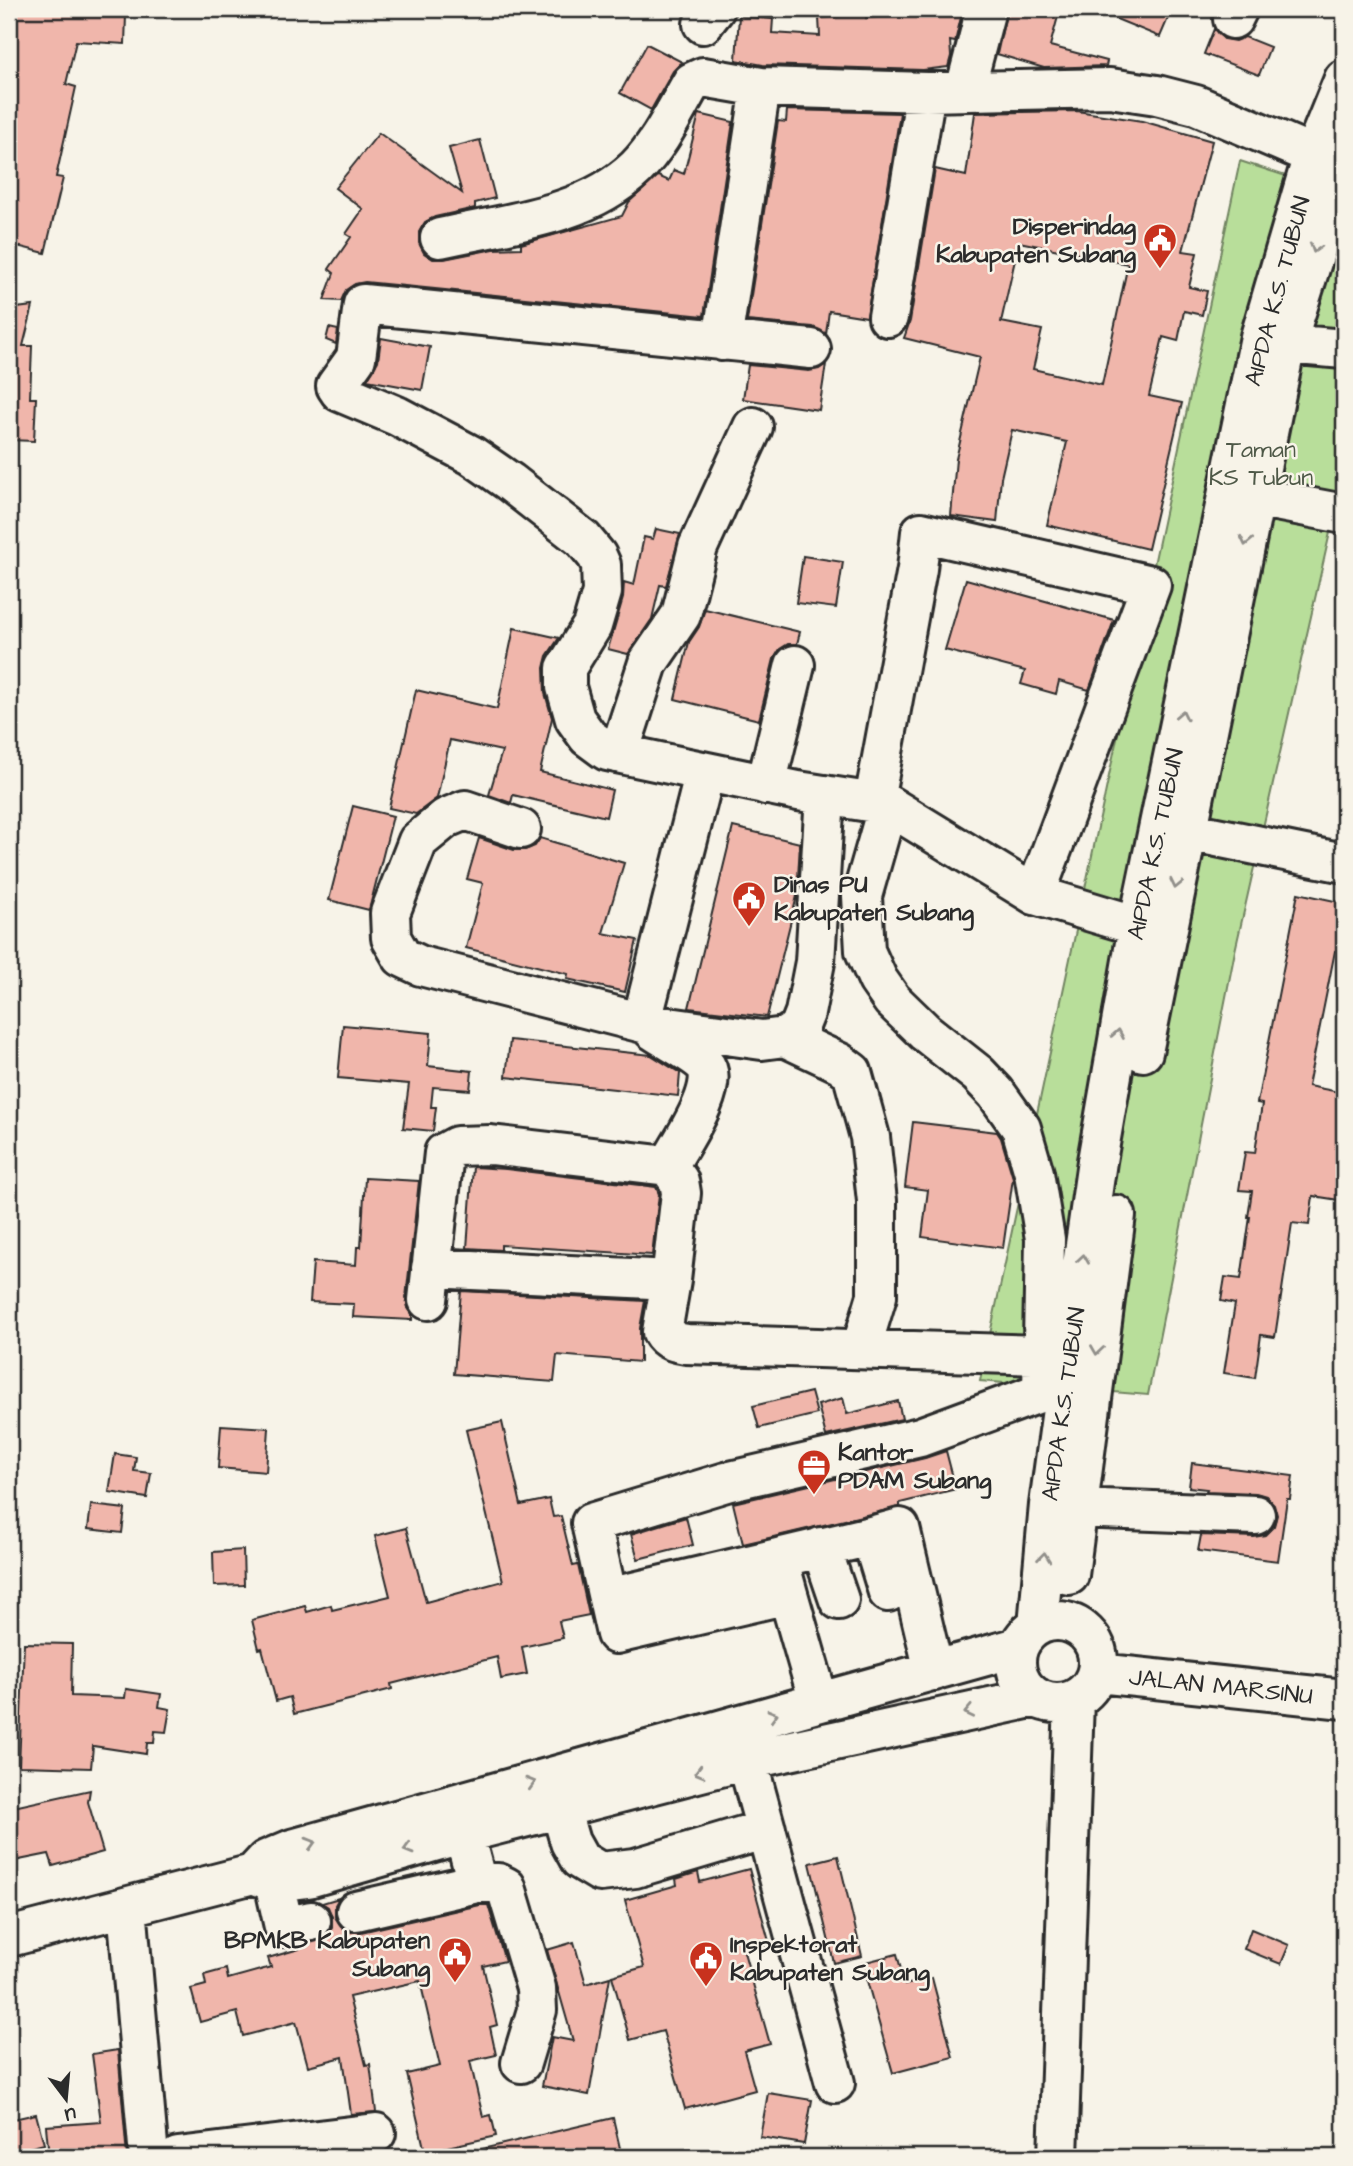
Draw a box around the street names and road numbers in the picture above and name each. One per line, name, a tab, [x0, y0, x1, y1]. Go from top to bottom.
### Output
street label: AIPDA K.S. TUBUN	[1236, 193, 1320, 390]
street label: AIPDA K.S. TUBUN	[1119, 745, 1193, 943]
street label: AIPDA K.S. TUBUN	[1034, 1305, 1094, 1503]
street label: JALAN MARSINU	[1127, 1660, 1314, 1714]

